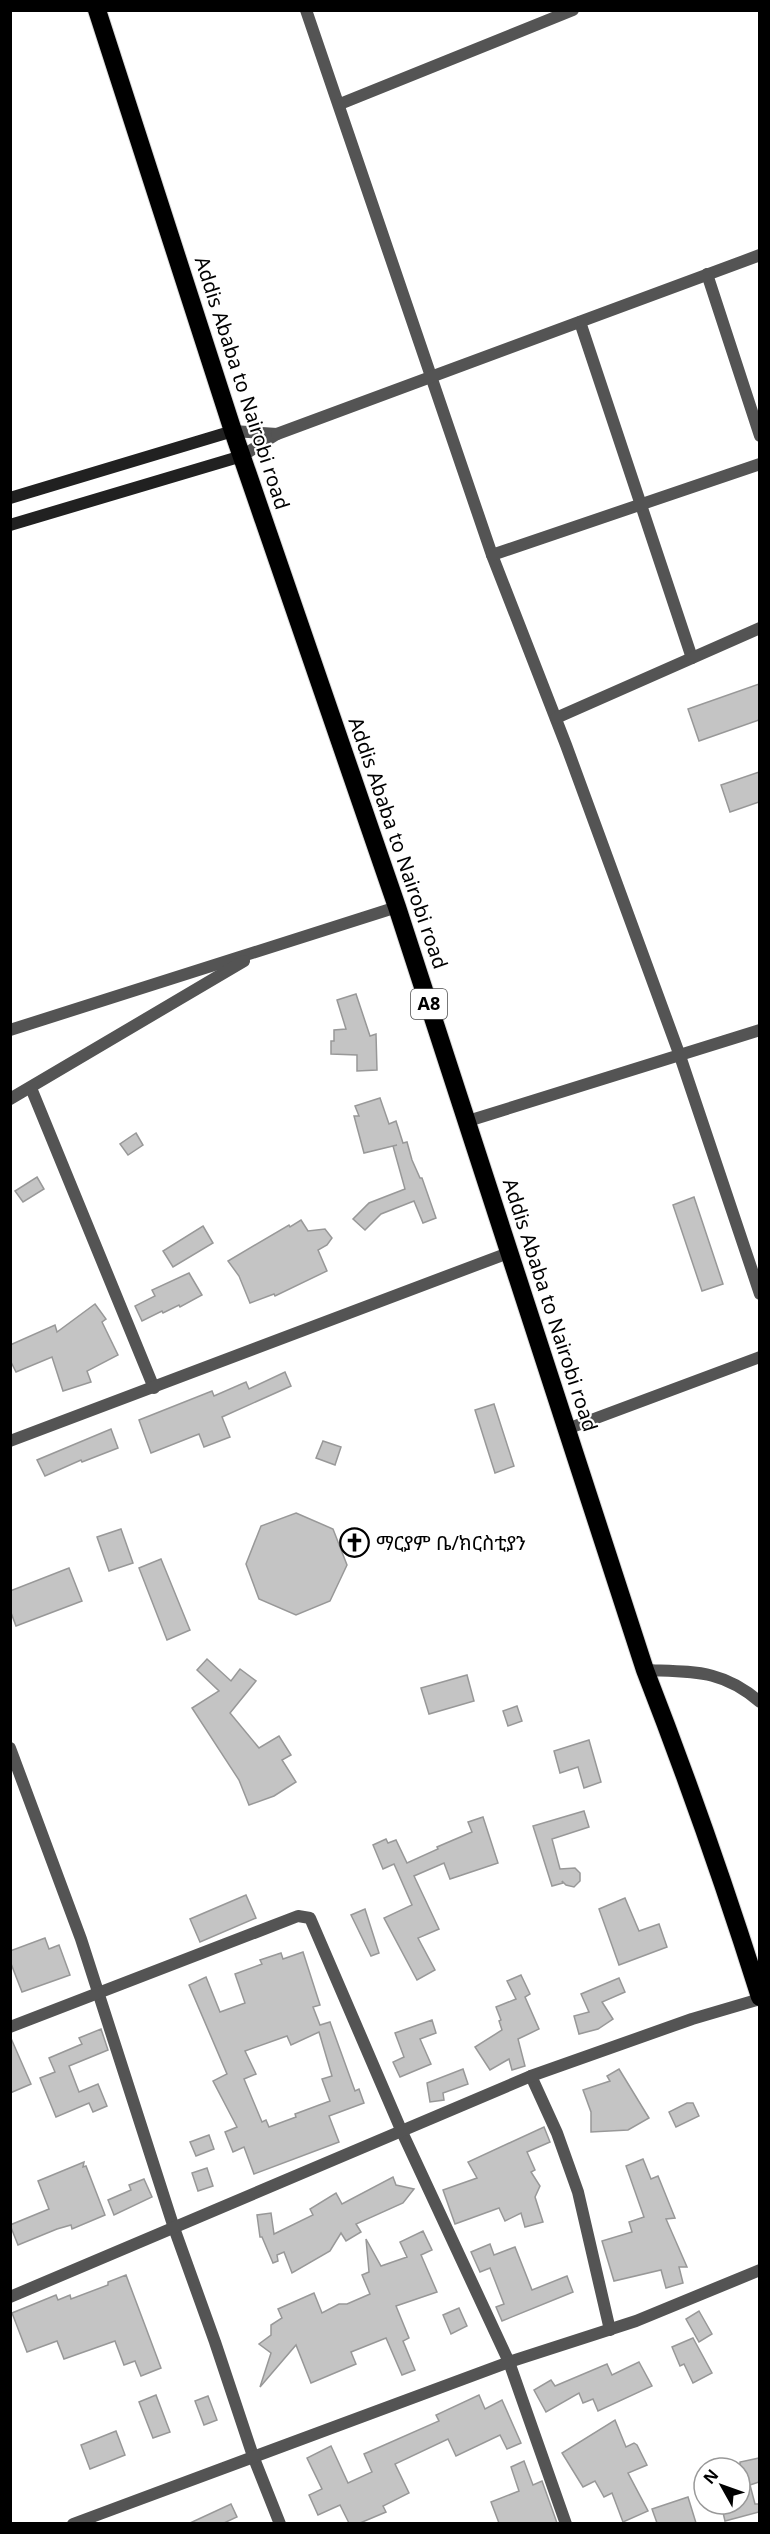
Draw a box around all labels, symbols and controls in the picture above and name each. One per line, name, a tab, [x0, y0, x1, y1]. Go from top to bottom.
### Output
street label: Addis Ababa to Nairobi road	[189, 253, 296, 513]
street label: Addis Ababa to Nairobi road	[343, 713, 454, 972]
road number: A8	[411, 989, 447, 1019]
street label: Addis Ababa to Nairobi road	[497, 1175, 604, 1435]
church icon: ማርያም ቤ/ክርስቲያን	[339, 1527, 371, 1559]
place label: ማርያም ቤ/ክርስቲያን	[376, 1529, 526, 1556]
north arrow	[692, 2456, 752, 2516]
text: N	[698, 2464, 723, 2488]

